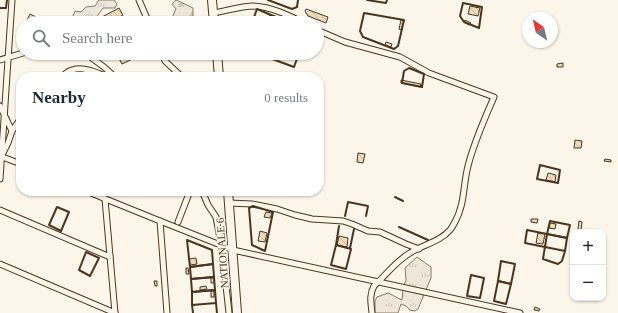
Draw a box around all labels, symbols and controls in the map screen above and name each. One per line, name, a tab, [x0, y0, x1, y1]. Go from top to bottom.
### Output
north arrow	[522, 12, 558, 48]
search box	[16, 16, 324, 60]
icon: search	[30, 27, 52, 49]
text: Search here	[62, 30, 132, 46]
text: Nearby	[32, 88, 86, 107]
text: 0 results	[264, 90, 308, 105]
street label: NATIONALE 6	[214, 217, 230, 289]
map controls	[570, 229, 606, 301]
button: +	[570, 229, 606, 265]
button: −	[570, 265, 606, 301]

